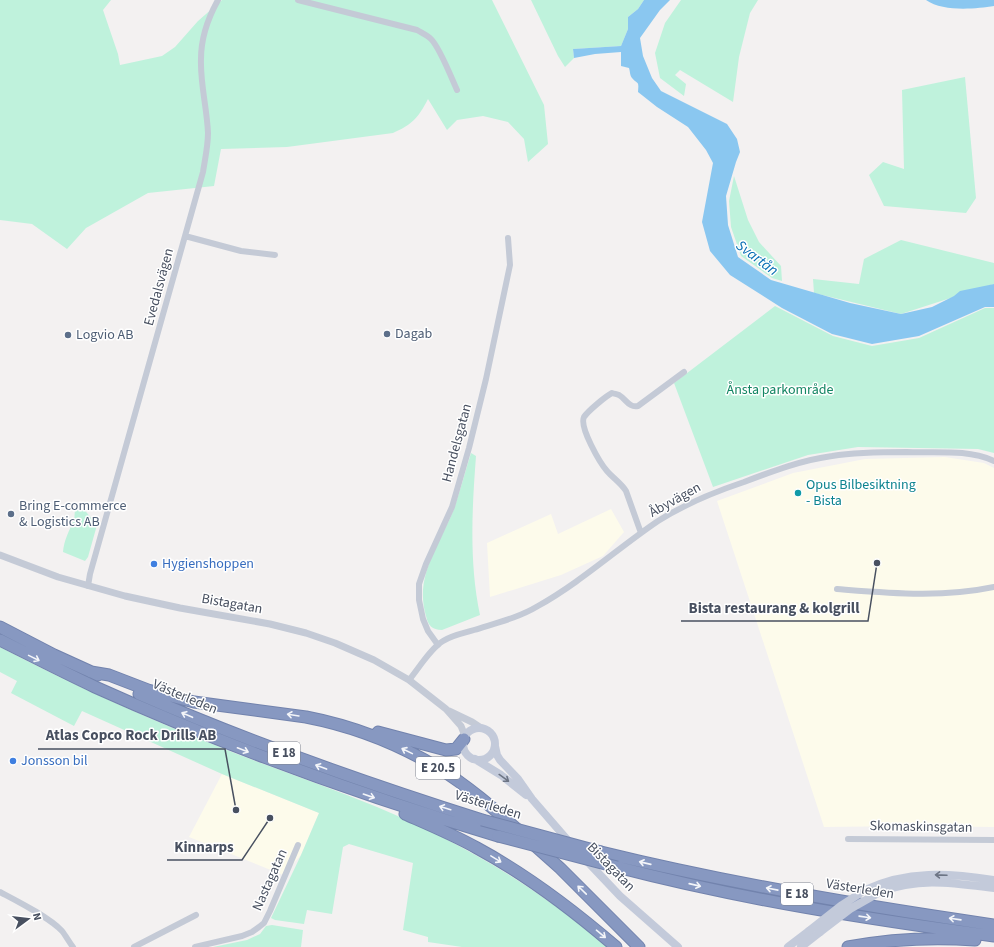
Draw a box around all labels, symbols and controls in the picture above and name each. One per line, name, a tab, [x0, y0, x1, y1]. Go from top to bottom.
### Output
water label: Svartån	[731, 235, 783, 281]
street label: Evedalsvägen	[139, 246, 179, 328]
place label: Dagab	[395, 324, 433, 344]
place label: Logvio AB	[76, 325, 133, 345]
marker: Dagab	[382, 329, 392, 339]
marker: Logvio AB	[63, 330, 73, 340]
park label: Ånsta parkområde	[727, 380, 833, 400]
street label: Handelsgatan	[437, 401, 477, 485]
place label: Opus Bilbesiktning - Bista	[806, 475, 916, 511]
street label: Åbyvägen	[645, 478, 705, 522]
marker: Opus Bilbesiktning - Bista	[793, 488, 803, 498]
place label: Bring E-commerce & Logistics AB	[19, 496, 126, 532]
marker: Bring E-commerce & Logistics AB	[6, 509, 16, 519]
place label: Hygienshoppen	[162, 554, 254, 574]
marker: Hygienshoppen	[149, 559, 159, 569]
street label: Bistagatan	[200, 589, 264, 619]
callout: Bista restaurang & kolgrill	[681, 594, 868, 621]
text: Bista restaurang & kolgrill	[689, 598, 860, 619]
one-way arrow	[28, 655, 40, 662]
street label: Västerleden	[149, 674, 221, 720]
one-way arrow	[182, 710, 194, 718]
one-way arrow	[287, 710, 300, 718]
callout: Atlas Copco Rock Drills AB	[38, 722, 225, 749]
text: Atlas Copco Rock Drills AB	[45, 725, 216, 746]
road number: E 18	[268, 742, 300, 764]
one-way arrow	[237, 746, 249, 754]
one-way arrow	[401, 747, 413, 754]
place label: Jonsson bil	[21, 751, 88, 771]
marker: Jonsson bil	[8, 756, 18, 766]
road number: E 20.5	[416, 757, 460, 779]
one-way arrow	[316, 762, 328, 770]
one-way arrow	[498, 774, 509, 782]
street label: Västerleden	[452, 785, 524, 825]
one-way arrow	[363, 793, 376, 800]
one-way arrow	[438, 804, 451, 811]
street label: Skomaskinsgatan	[869, 816, 973, 838]
callout: Kinnarps	[167, 833, 242, 860]
text: Kinnarps	[174, 837, 234, 858]
street label: Bistagatan	[582, 838, 640, 896]
street label: Nastagatan	[247, 846, 293, 914]
one-way arrow	[490, 855, 502, 863]
one-way arrow	[638, 858, 651, 866]
one-way arrow	[935, 871, 948, 879]
street label: Västerleden	[824, 874, 896, 904]
one-way arrow	[689, 882, 702, 890]
road number: E 18	[781, 883, 813, 905]
one-way arrow	[577, 885, 587, 894]
one-way arrow	[766, 885, 779, 893]
north arrow	[8, 899, 48, 939]
text: N	[29, 911, 45, 922]
one-way arrow	[858, 913, 871, 921]
one-way arrow	[949, 915, 962, 923]
one-way arrow	[596, 930, 607, 939]

